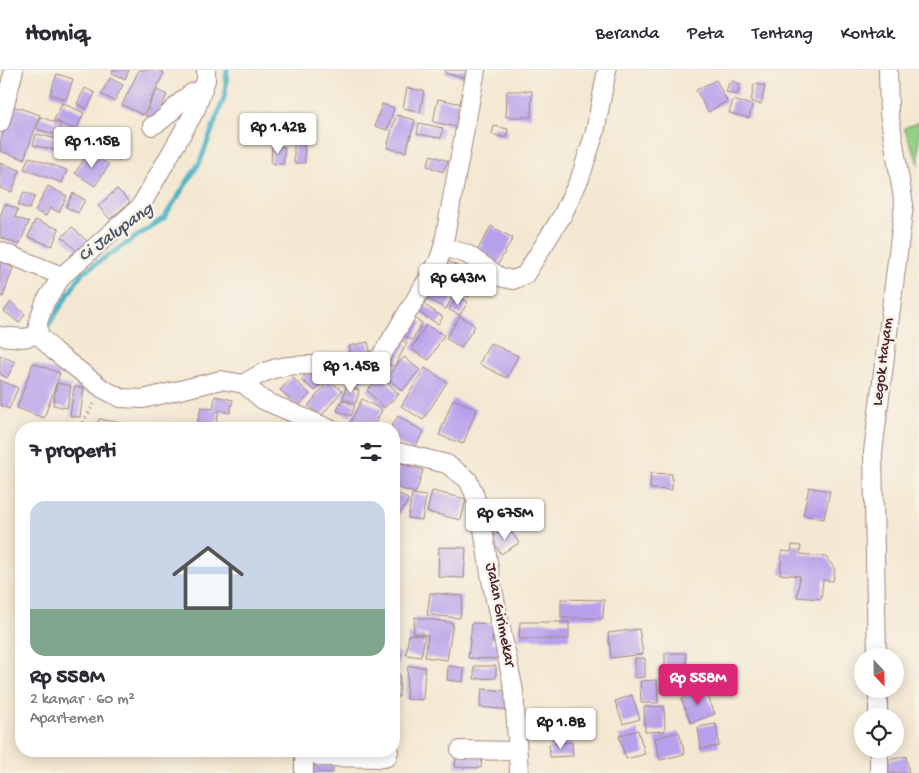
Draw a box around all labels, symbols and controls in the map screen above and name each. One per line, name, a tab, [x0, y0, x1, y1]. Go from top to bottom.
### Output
text: Homiq	[25, 20, 88, 49]
text: Beranda	[595, 24, 659, 45]
text: Peta	[687, 24, 724, 45]
text: Tentang	[752, 24, 813, 45]
text: Kontak	[841, 24, 894, 45]
pin: Rp 1.42B	[226, 112, 330, 155]
text: Rp 1.42B	[250, 119, 306, 138]
pin: Rp 1.15B	[40, 126, 144, 169]
text: Rp 1.15B	[65, 133, 119, 152]
water label: Ci Jalupang	[74, 198, 159, 267]
pin: Rp 643M	[412, 264, 504, 306]
text: Rp 643M	[430, 270, 486, 289]
street label: Legok Hayam	[869, 316, 899, 407]
pin: Rp 1.45B	[299, 352, 403, 394]
text: Rp 1.45B	[323, 358, 379, 377]
icon: filters	[357, 438, 385, 466]
text: 7 properti	[30, 440, 116, 465]
pin: Rp 675M	[459, 498, 551, 541]
text: Rp 675M	[477, 505, 533, 524]
icon: home	[163, 533, 253, 623]
street label: Jalan Girimekar	[480, 562, 519, 670]
north arrow	[854, 648, 904, 698]
map controls	[854, 648, 904, 758]
pin: Rp 558M	[652, 664, 744, 706]
text: Rp 558M	[30, 666, 104, 691]
text: Rp 558M	[670, 670, 726, 689]
text: 2 kamar · 60 m²	[30, 691, 135, 710]
pin: Rp 1.8B	[515, 708, 607, 750]
button: locate	[854, 708, 904, 758]
text: Apartemen	[30, 710, 104, 729]
text: Rp 1.8B	[537, 714, 585, 733]

